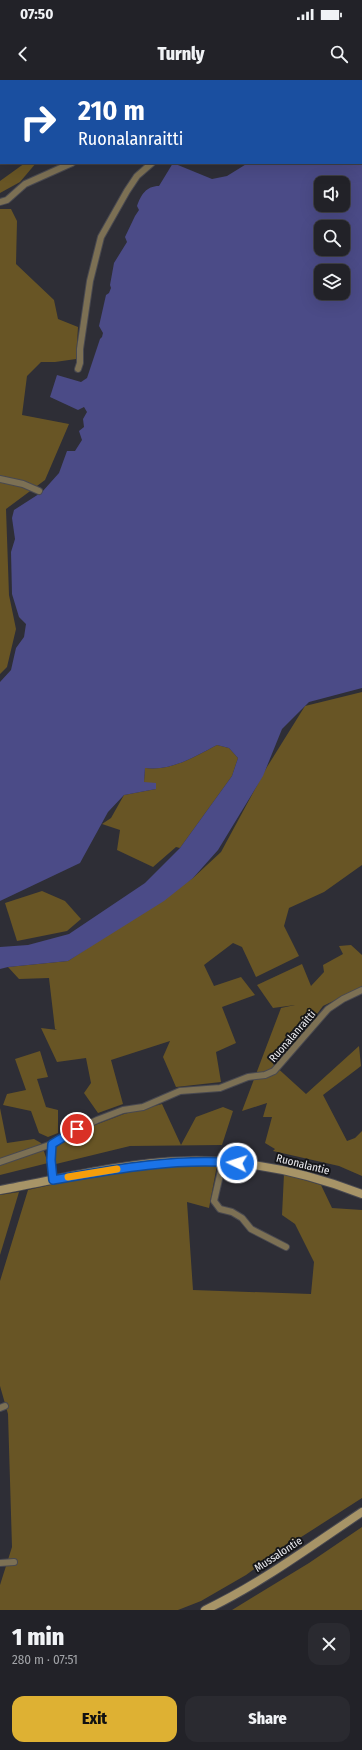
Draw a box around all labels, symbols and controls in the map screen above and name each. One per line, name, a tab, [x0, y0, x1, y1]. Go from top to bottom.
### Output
text: 07:50	[20, 5, 53, 23]
icon: back	[12, 43, 34, 65]
text: Turnly	[157, 43, 205, 65]
icon: search	[328, 43, 350, 65]
text: 210 m	[78, 94, 145, 127]
icon: right	[12, 96, 64, 148]
text: Ruonalanraitti	[78, 128, 183, 150]
map controls	[314, 176, 350, 300]
button: sound	[314, 176, 350, 212]
button: search	[314, 220, 350, 256]
button: layers	[314, 264, 350, 300]
street label: Ruonalanraitti	[266, 1008, 319, 1065]
pin	[60, 1112, 94, 1146]
icon: arrive	[66, 1118, 88, 1140]
position arrow	[216, 1142, 258, 1184]
street label: Ruonalantie	[275, 1152, 331, 1177]
street label: Mussalontie	[252, 1534, 305, 1575]
text: 1 min	[12, 1623, 64, 1651]
button: close	[308, 1623, 350, 1665]
text: 280 m · 07:51	[12, 1652, 78, 1667]
button: Exit	[12, 1696, 177, 1742]
button: Share	[185, 1696, 350, 1742]

